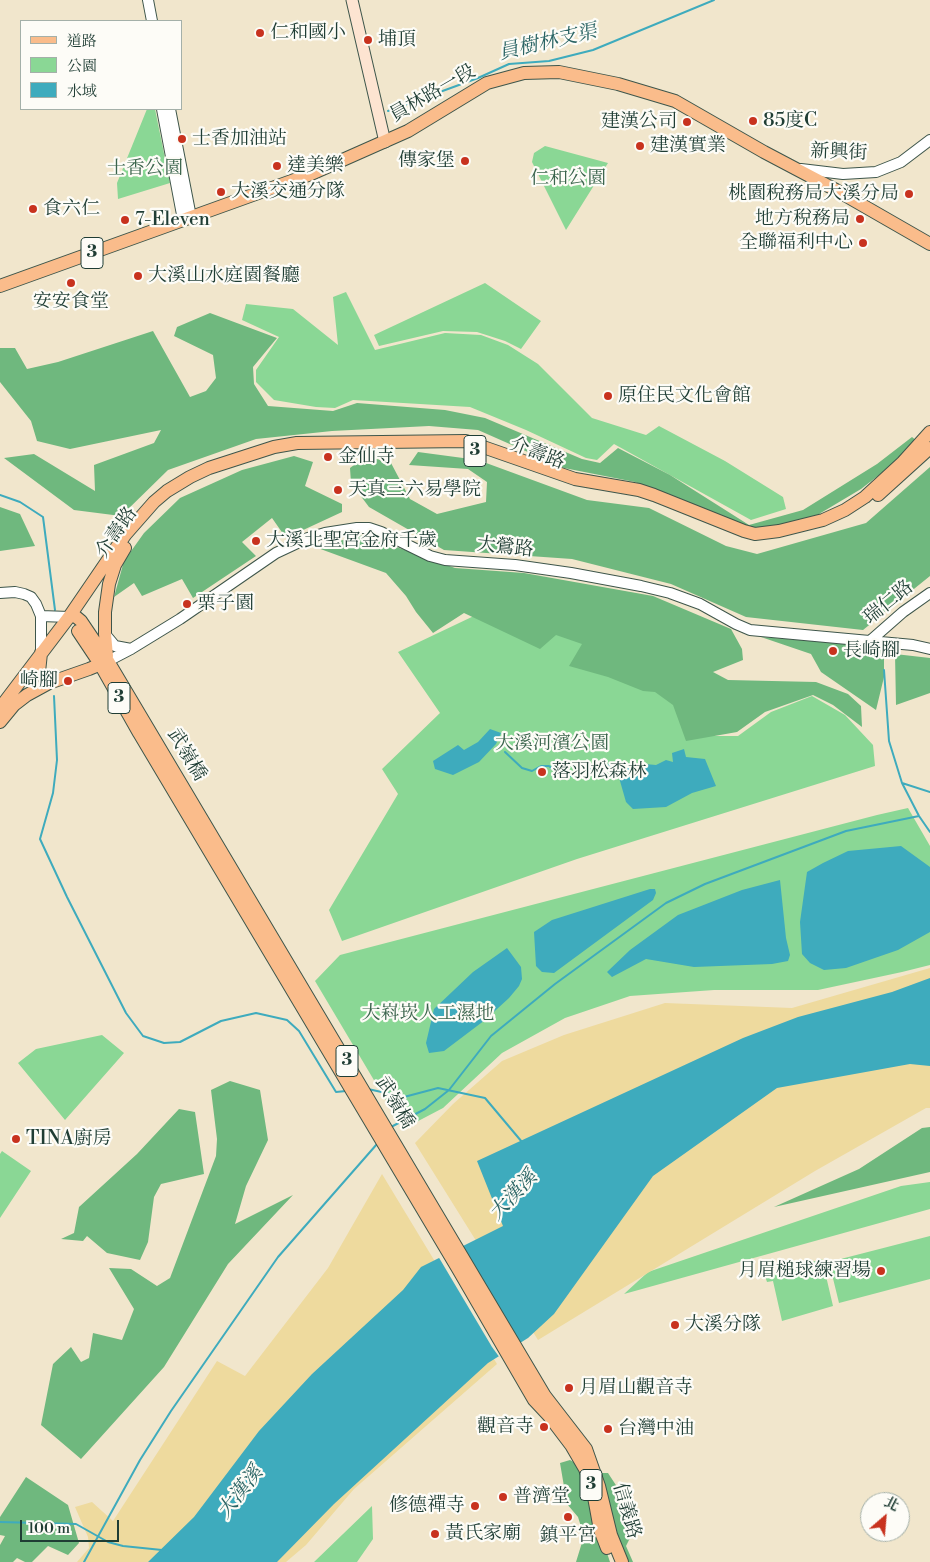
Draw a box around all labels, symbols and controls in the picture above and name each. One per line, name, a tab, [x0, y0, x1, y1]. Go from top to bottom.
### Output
legend	[20, 20, 182, 110]
water label: 員樹林支渠	[497, 20, 599, 66]
place label: 仁和國小	[270, 22, 346, 44]
marker: 仁和國小	[254, 27, 266, 39]
place label: 埔頂	[378, 29, 416, 51]
text: 道路	[67, 32, 97, 51]
marker: 埔頂	[362, 34, 374, 46]
text: 公園	[67, 57, 97, 76]
street label: 員林路一段	[386, 60, 480, 128]
text: 水域	[67, 82, 97, 101]
place label: 85度C	[763, 110, 817, 132]
place label: 建漢公司	[601, 111, 677, 133]
marker: 85度C	[747, 115, 759, 127]
marker: 建漢公司	[681, 116, 693, 128]
place label: 士香加油站	[192, 128, 287, 150]
marker: 士香加油站	[176, 133, 188, 145]
place label: 建漢實業	[650, 135, 726, 157]
marker: 建漢實業	[634, 140, 646, 152]
street label: 新興街	[810, 141, 868, 165]
place label: 傳家堡	[398, 150, 455, 172]
place label: 達美樂	[287, 155, 344, 177]
marker: 傳家堡	[459, 155, 471, 167]
park label: 士香公園	[107, 158, 183, 180]
marker: 達美樂	[271, 160, 283, 172]
park label: 仁和公園	[530, 168, 606, 190]
place label: 大溪交通分隊	[231, 181, 345, 203]
place label: 桃園稅務局大溪分局	[728, 183, 899, 205]
marker: 大溪交通分隊	[215, 186, 227, 198]
marker: 桃園稅務局大溪分局	[903, 188, 915, 200]
place label: 食六仁	[43, 198, 100, 220]
marker: 食六仁	[27, 203, 39, 215]
place label: 地方稅務局	[755, 208, 850, 230]
place label: 7-Eleven	[135, 209, 210, 231]
marker: 地方稅務局	[854, 213, 866, 225]
marker: 7-Eleven	[119, 214, 131, 226]
place label: 全聯福利中心	[739, 232, 853, 254]
marker: 全聯福利中心	[857, 237, 869, 249]
road number: 3	[81, 238, 103, 268]
place label: 大溪山水庭園餐廳	[148, 265, 300, 287]
marker: 大溪山水庭園餐廳	[132, 270, 144, 282]
marker: 安安食堂	[65, 277, 77, 289]
place label: 安安食堂	[33, 291, 109, 313]
place label: 原住民文化會館	[618, 385, 751, 407]
marker: 原住民文化會館	[602, 390, 614, 402]
street label: 介壽路	[506, 433, 568, 475]
road number: 3	[464, 436, 486, 466]
place label: 金仙寺	[338, 446, 395, 468]
marker: 金仙寺	[322, 451, 334, 463]
place label: 天真三六易學院	[348, 479, 481, 501]
marker: 天真三六易學院	[332, 484, 344, 496]
street label: 介壽路	[91, 503, 143, 563]
place label: 大溪北聖宮金府千歲	[266, 530, 437, 552]
street label: 大鶯路	[475, 534, 535, 562]
marker: 大溪北聖宮金府千歲	[250, 535, 262, 547]
street label: 瑞仁路	[860, 576, 918, 630]
place label: 栗子園	[197, 593, 254, 615]
marker: 栗子園	[181, 598, 193, 610]
place label: 長崎腳	[843, 640, 900, 662]
marker: 長崎腳	[827, 645, 839, 657]
place label: 崎腳	[20, 670, 58, 692]
marker: 崎腳	[62, 675, 74, 687]
road number: 3	[108, 682, 130, 714]
street label: 武嶺橋	[162, 725, 210, 785]
park label: 大溪河濱公園	[495, 733, 609, 755]
place label: 落羽松森林	[552, 761, 647, 783]
marker: 落羽松森林	[536, 766, 548, 778]
park label: 大嵙崁人工濕地	[362, 1003, 494, 1025]
road number: 3	[336, 1046, 358, 1076]
street label: 武嶺橋	[370, 1073, 418, 1133]
place label: TINA廚房	[26, 1128, 112, 1150]
marker: TINA廚房	[10, 1133, 22, 1145]
water label: 大漢溪	[485, 1166, 543, 1226]
place label: 月眉槌球練習場	[738, 1260, 871, 1282]
marker: 月眉槌球練習場	[875, 1265, 887, 1277]
place label: 大溪分隊	[685, 1314, 761, 1336]
marker: 大溪分隊	[669, 1319, 681, 1331]
place label: 月眉山觀音寺	[579, 1377, 693, 1399]
marker: 月眉山觀音寺	[563, 1382, 575, 1394]
place label: 觀音寺	[477, 1416, 534, 1438]
place label: 台灣中油	[618, 1418, 694, 1440]
marker: 觀音寺	[538, 1421, 550, 1433]
marker: 台灣中油	[602, 1423, 614, 1435]
water label: 大漢溪	[213, 1462, 269, 1524]
road number: 3	[580, 1470, 602, 1500]
street label: 信義路	[607, 1480, 645, 1542]
place label: 普濟堂	[513, 1486, 570, 1508]
marker: 普濟堂	[497, 1491, 509, 1503]
north arrow	[860, 1492, 910, 1542]
text: 北	[881, 1493, 902, 1516]
place label: 修德禪寺	[389, 1495, 465, 1517]
marker: 修德禪寺	[469, 1500, 481, 1512]
scale bar	[22, 1510, 121, 1542]
marker: 鎮平宮	[562, 1511, 574, 1523]
text: 100 m	[28, 1519, 70, 1538]
place label: 黃氏家廟	[445, 1523, 521, 1545]
place label: 鎮平宮	[540, 1525, 596, 1547]
marker: 黃氏家廟	[429, 1528, 441, 1540]

